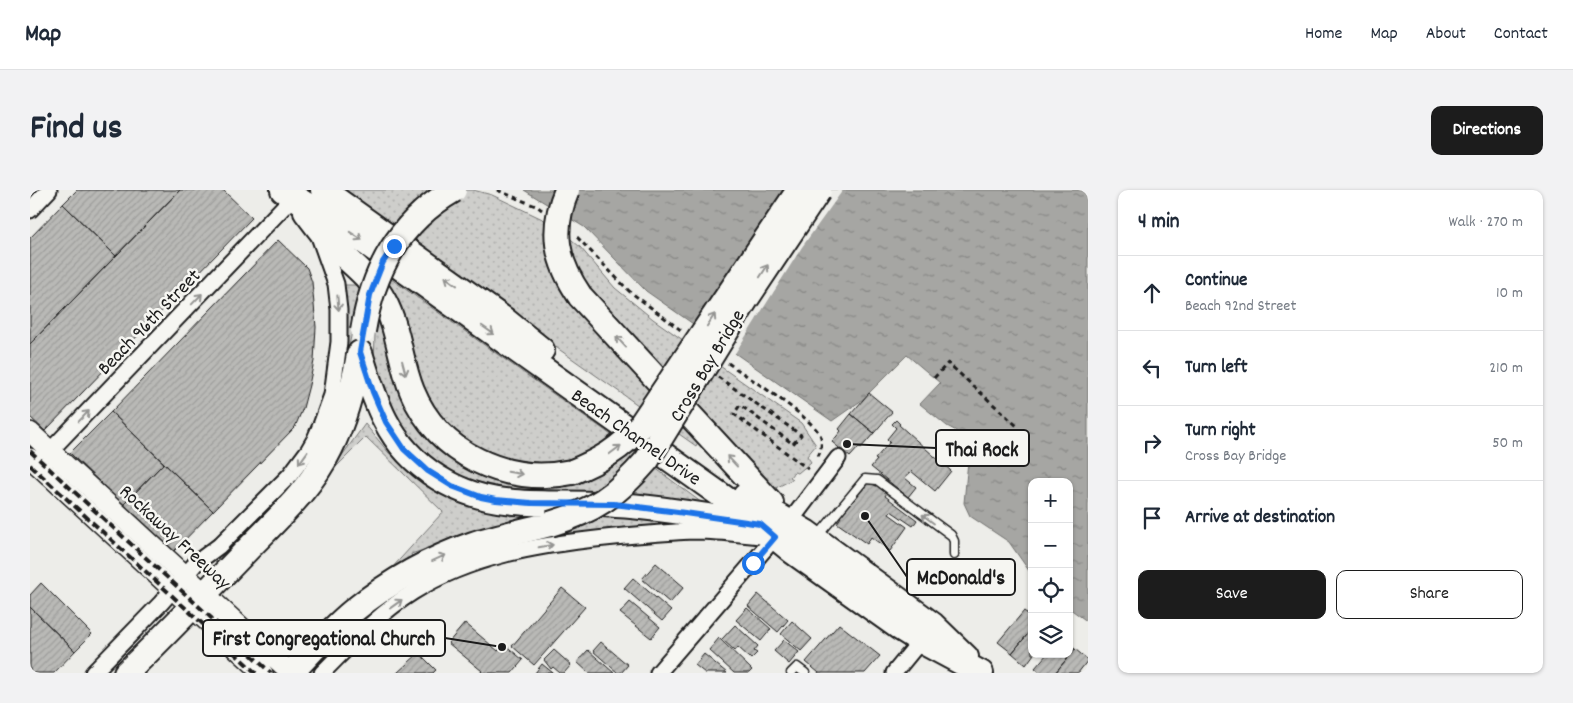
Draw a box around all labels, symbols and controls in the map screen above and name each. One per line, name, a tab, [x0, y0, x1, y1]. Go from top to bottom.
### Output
text: Map	[25, 18, 61, 52]
text: Home	[1305, 22, 1342, 47]
text: Map	[1370, 22, 1398, 47]
text: About	[1426, 22, 1466, 47]
text: Contact	[1494, 22, 1548, 47]
text: Find us	[30, 105, 122, 155]
button: Directions	[1431, 106, 1543, 155]
text: 4 min	[1138, 208, 1180, 238]
text: Walk · 270 m	[1448, 211, 1523, 234]
one-way arrow	[348, 232, 362, 242]
route end	[383, 235, 406, 258]
street label: Beach 96th Street	[92, 264, 208, 382]
one-way arrow	[759, 264, 770, 278]
text: Continue	[1185, 268, 1247, 295]
one-way arrow	[445, 276, 458, 287]
icon: ahead	[1138, 279, 1166, 307]
text: 10 m	[1496, 282, 1523, 305]
one-way arrow	[191, 292, 203, 305]
one-way arrow	[333, 295, 343, 311]
text: Beach 92nd Street	[1185, 295, 1296, 318]
street label: Cross Bay Bridge	[664, 305, 753, 428]
one-way arrow	[706, 313, 716, 327]
one-way arrow	[481, 325, 495, 335]
one-way arrow	[615, 336, 627, 348]
icon: left	[1138, 354, 1166, 382]
text: Turn left	[1185, 355, 1248, 382]
text: 210 m	[1489, 357, 1523, 380]
one-way arrow	[400, 359, 409, 375]
street label: Beach Channel Drive	[565, 383, 706, 494]
one-way arrow	[78, 409, 90, 422]
text: Turn right	[1185, 418, 1256, 445]
icon: right	[1138, 429, 1166, 457]
callout: Thai Rock	[936, 430, 1029, 466]
text: 50 m	[1492, 432, 1523, 455]
text: Thai Rock	[945, 437, 1019, 467]
one-way arrow	[608, 445, 622, 455]
text: Cross Bay Bridge	[1185, 445, 1286, 468]
one-way arrow	[298, 451, 308, 465]
one-way arrow	[726, 455, 738, 468]
one-way arrow	[507, 468, 523, 478]
map controls	[1028, 478, 1073, 658]
button: +	[1028, 478, 1073, 523]
street label: Rockaway Freeway	[112, 479, 237, 598]
icon: arrive	[1138, 504, 1166, 532]
text: Arrive at destination	[1185, 505, 1335, 532]
one-way arrow	[922, 513, 935, 524]
button: −	[1028, 523, 1073, 568]
one-way arrow	[538, 541, 554, 551]
one-way arrow	[431, 552, 446, 562]
route start	[742, 552, 765, 575]
callout: McDonald's	[907, 559, 1015, 595]
text: McDonald's	[917, 565, 1005, 595]
button: locate	[1028, 568, 1073, 613]
button: Save	[1138, 570, 1326, 619]
button: Share	[1336, 570, 1523, 619]
one-way arrow	[389, 599, 403, 609]
button: layers	[1028, 613, 1073, 658]
callout: First Congregational Church	[203, 620, 445, 656]
text: First Congregational Church	[213, 626, 436, 656]

